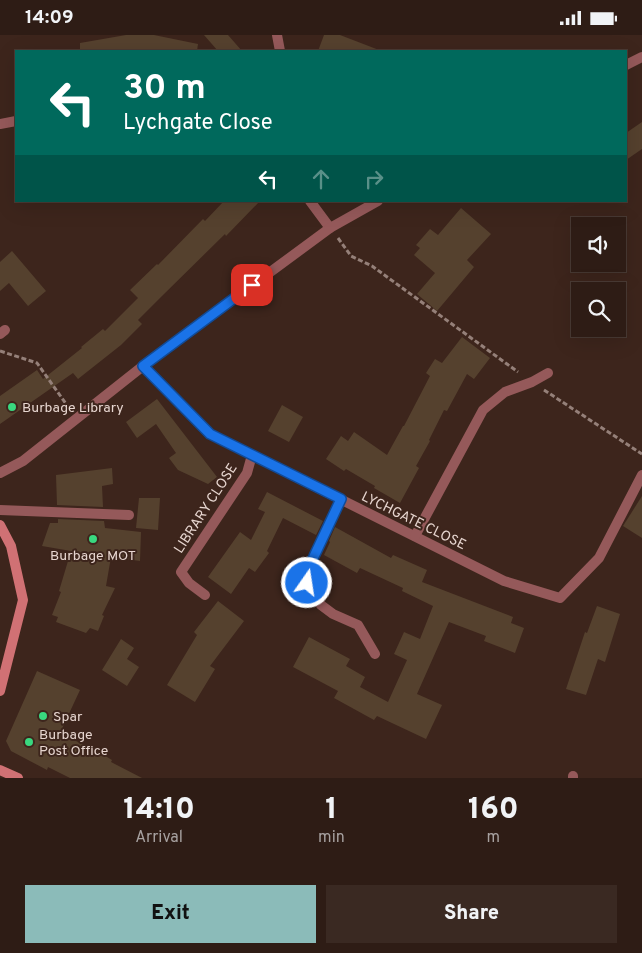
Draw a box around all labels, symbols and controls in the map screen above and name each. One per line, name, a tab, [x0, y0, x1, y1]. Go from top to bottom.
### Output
text: 14:09	[25, 6, 74, 30]
text: 30 m	[123, 67, 206, 111]
icon: left	[40, 70, 105, 135]
text: Lychgate Close	[123, 110, 273, 137]
icon: left	[254, 165, 282, 193]
icon: ahead	[307, 165, 335, 193]
icon: right	[360, 165, 388, 193]
map controls	[571, 217, 626, 337]
button: sound	[571, 217, 626, 272]
pin	[231, 264, 273, 306]
icon: arrive	[238, 271, 266, 299]
button: search	[571, 282, 626, 337]
place label: Burbage Library	[22, 400, 124, 417]
marker: Burbage Library	[6, 401, 18, 413]
street label: LIBRARY CLOSE	[171, 461, 242, 557]
street label: LYCHGATE CLOSE	[358, 489, 468, 554]
marker: Burbage MOT	[87, 533, 99, 545]
place label: Burbage MOT	[50, 548, 136, 565]
position arrow	[280, 556, 332, 608]
place label: Spar	[53, 709, 83, 726]
marker: Spar	[37, 710, 49, 722]
place label: Burbage Post Office	[39, 727, 108, 760]
marker: Burbage Post Office	[23, 736, 35, 748]
text: 14:10	[123, 792, 195, 829]
text: 1	[325, 792, 338, 829]
text: 160	[468, 792, 519, 829]
text: Arrival	[135, 828, 183, 848]
text: min	[318, 828, 345, 848]
text: m	[487, 828, 500, 848]
button: Exit	[25, 885, 316, 943]
button: Share	[326, 885, 617, 943]

